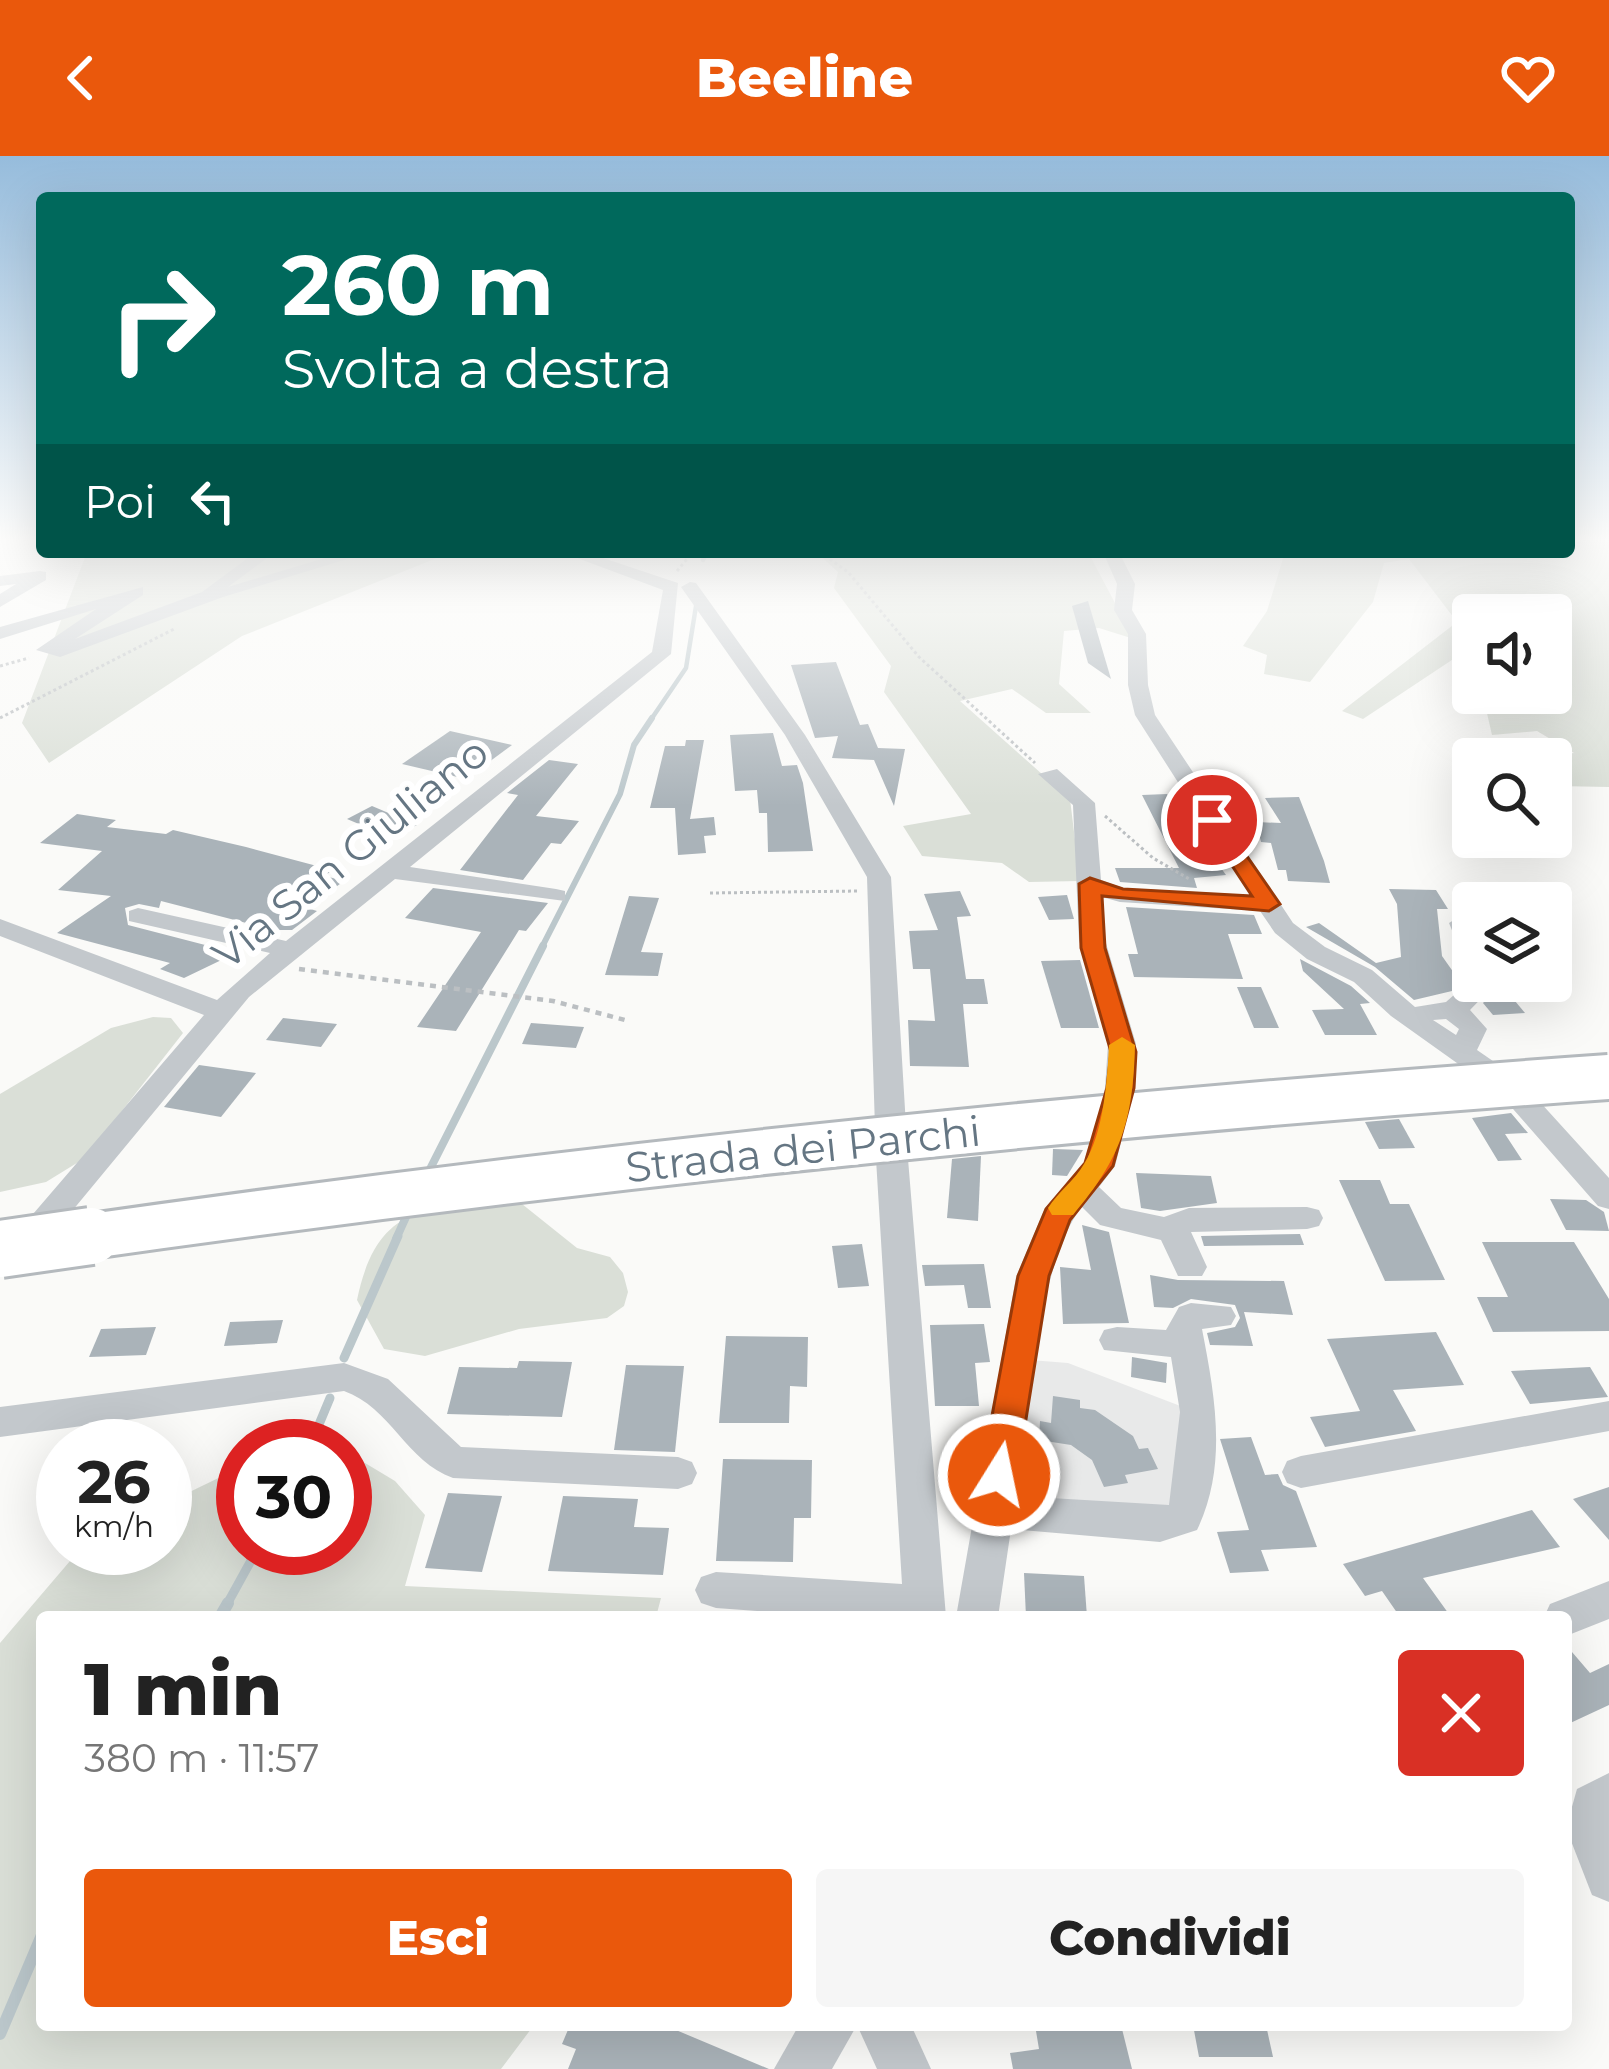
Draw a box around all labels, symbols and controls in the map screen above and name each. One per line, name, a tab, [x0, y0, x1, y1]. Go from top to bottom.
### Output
icon: back	[48, 45, 114, 111]
text: Beeline	[696, 45, 913, 111]
icon: heart	[1495, 45, 1561, 111]
text: 260 m	[282, 234, 554, 336]
icon: right	[84, 240, 240, 396]
text: Svolta a destra	[282, 336, 673, 402]
icon: left	[180, 468, 246, 534]
text: Poi	[84, 474, 156, 529]
map controls	[1452, 594, 1572, 1002]
button: sound	[1452, 594, 1572, 714]
street label: Via San Giuliano	[202, 726, 498, 980]
button: search	[1452, 738, 1572, 858]
pin	[1161, 769, 1263, 871]
icon: arrive	[1179, 787, 1245, 853]
button: layers	[1452, 882, 1572, 1002]
street label: Strada dei Parchi	[623, 1104, 983, 1194]
position arrow	[936, 1412, 1062, 1538]
speed limit sign: 30	[216, 1419, 372, 1575]
text: 26	[77, 1445, 151, 1518]
text: km/h	[74, 1508, 154, 1545]
text: 1 min	[84, 1645, 282, 1733]
button: close	[1398, 1650, 1524, 1776]
text: 380 m · 11:57	[84, 1734, 320, 1782]
button: Esci	[84, 1869, 792, 2007]
button: Condividi	[816, 1869, 1524, 2007]

